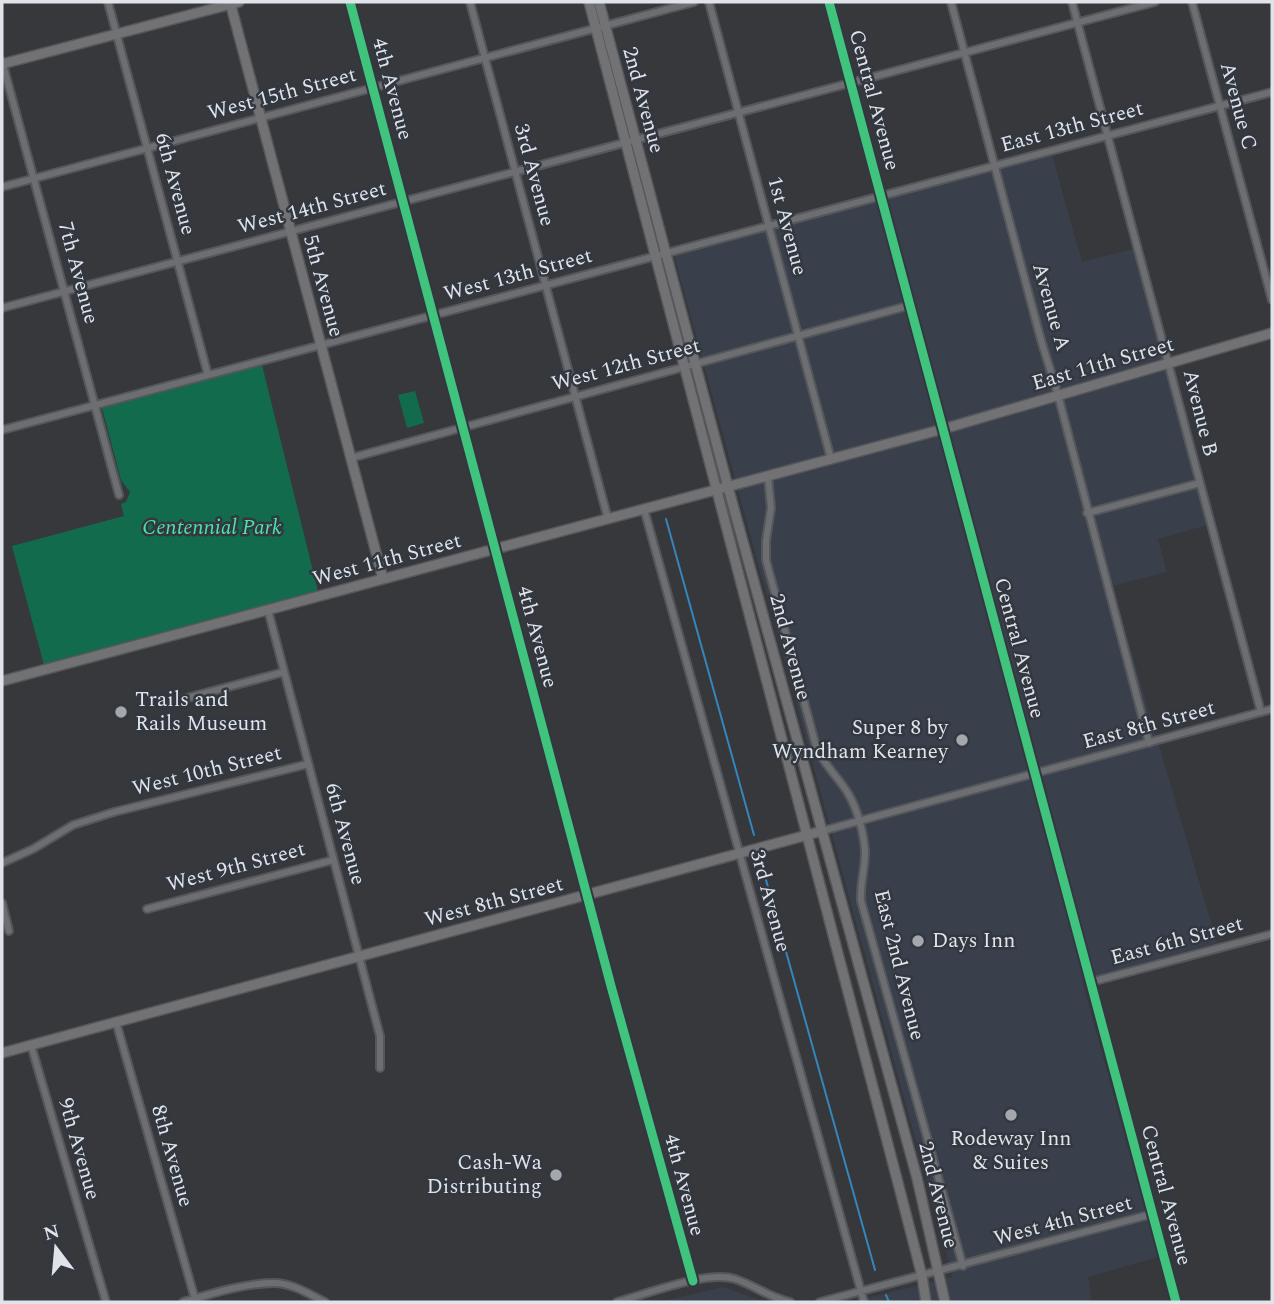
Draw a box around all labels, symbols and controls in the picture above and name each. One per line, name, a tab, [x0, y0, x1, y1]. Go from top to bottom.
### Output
street label: Central Avenue	[840, 26, 908, 174]
street label: 4th Avenue	[363, 34, 421, 144]
street label: 2nd Avenue	[613, 43, 673, 157]
street label: Avenue C	[1211, 58, 1265, 154]
street label: West 15th Street	[204, 59, 360, 129]
street label: East 13th Street	[997, 93, 1147, 161]
street label: 3rd Avenue	[505, 120, 563, 230]
street label: 6th Avenue	[146, 129, 204, 239]
street label: West 14th Street	[234, 173, 390, 243]
street label: 1st Avenue	[758, 173, 816, 279]
street label: 7th Avenue	[49, 218, 107, 328]
street label: 5th Avenue	[294, 231, 352, 341]
street label: West 13th Street	[440, 240, 596, 310]
street label: Avenue A	[1023, 259, 1079, 355]
street label: East 11th Street	[1028, 328, 1178, 400]
street label: West 12th Street	[548, 330, 704, 400]
street label: Avenue B	[1174, 366, 1226, 460]
park label: Centennial Park	[142, 512, 282, 544]
street label: West 11th Street	[309, 525, 465, 595]
street label: Central Avenue	[985, 574, 1053, 722]
street label: 4th Avenue	[508, 582, 566, 692]
street label: 2nd Avenue	[760, 590, 820, 704]
place label: Trails and Rails Museum	[135, 684, 267, 740]
street label: East 8th Street	[1079, 692, 1219, 758]
marker: Trails and Rails Museum	[113, 704, 129, 720]
place label: Super 8 by Wyndham Kearney	[772, 712, 949, 768]
marker: Super 8 by Wyndham Kearney	[954, 732, 970, 748]
street label: West 10th Street	[129, 737, 285, 805]
street label: 6th Avenue	[316, 779, 374, 889]
street label: West 9th Street	[163, 833, 309, 901]
street label: 3rd Avenue	[741, 846, 799, 956]
street label: West 8th Street	[421, 868, 567, 936]
street label: East 2nd Avenue	[865, 886, 933, 1044]
street label: East 6th Street	[1107, 908, 1247, 974]
place label: Days Inn	[932, 925, 1015, 957]
marker: Days Inn	[910, 933, 926, 949]
street label: 9th Avenue	[49, 1094, 109, 1204]
street label: 8th Avenue	[142, 1101, 202, 1211]
marker: Rodeway Inn & Suites	[1003, 1107, 1019, 1123]
street label: Central Avenue	[1132, 1121, 1200, 1269]
place label: Rodeway Inn & Suites	[950, 1123, 1072, 1179]
street label: 4th Avenue	[655, 1130, 713, 1240]
street label: 2nd Avenue	[909, 1138, 967, 1252]
place label: Cash-Wa Distributing	[427, 1147, 543, 1203]
marker: Cash-Wa Distributing	[548, 1167, 564, 1183]
street label: West 4th Street	[990, 1187, 1136, 1255]
north arrow	[21, 1213, 91, 1283]
text: N	[40, 1217, 63, 1249]

